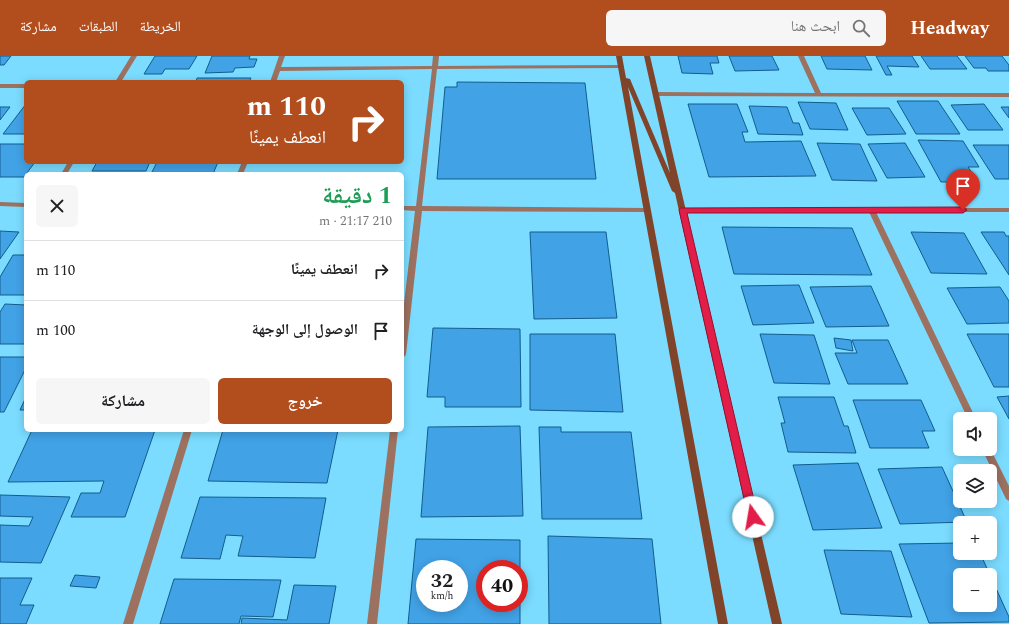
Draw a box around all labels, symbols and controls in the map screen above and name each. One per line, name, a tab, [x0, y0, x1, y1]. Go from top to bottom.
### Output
search box	[606, 10, 886, 46]
text: Headway	[910, 14, 989, 43]
text: ابحث هنا	[791, 15, 840, 38]
text: مشاركة	[20, 16, 57, 37]
text: الطبقات	[79, 16, 118, 37]
text: الخريطة	[140, 16, 181, 37]
icon: search	[850, 17, 872, 39]
text: 110 m	[247, 85, 326, 128]
icon: right	[340, 96, 392, 148]
text: انعطف يمينًا	[249, 124, 326, 151]
pin	[946, 169, 980, 210]
icon: arrive	[952, 175, 974, 197]
text: 1 دقيقة	[322, 178, 392, 214]
button: close	[36, 185, 78, 227]
text: 210 m · 21:17	[319, 211, 392, 231]
text: انعطف يمينًا	[291, 258, 358, 281]
text: 110 m	[36, 259, 75, 282]
icon: right	[370, 260, 392, 282]
text: الوصول إلى الوجهة	[252, 318, 358, 341]
text: 100 m	[36, 319, 75, 342]
icon: arrive	[370, 320, 392, 342]
button: مشاركة	[36, 378, 210, 424]
button: خروج	[218, 378, 392, 424]
map controls	[953, 412, 997, 612]
button: sound	[953, 412, 997, 456]
button: layers	[953, 464, 997, 508]
position arrow	[732, 496, 774, 538]
button: +	[953, 516, 997, 560]
speed limit sign: 40	[476, 560, 528, 612]
text: 32	[431, 566, 453, 596]
button: −	[953, 568, 997, 612]
text: km/h	[431, 588, 453, 604]

